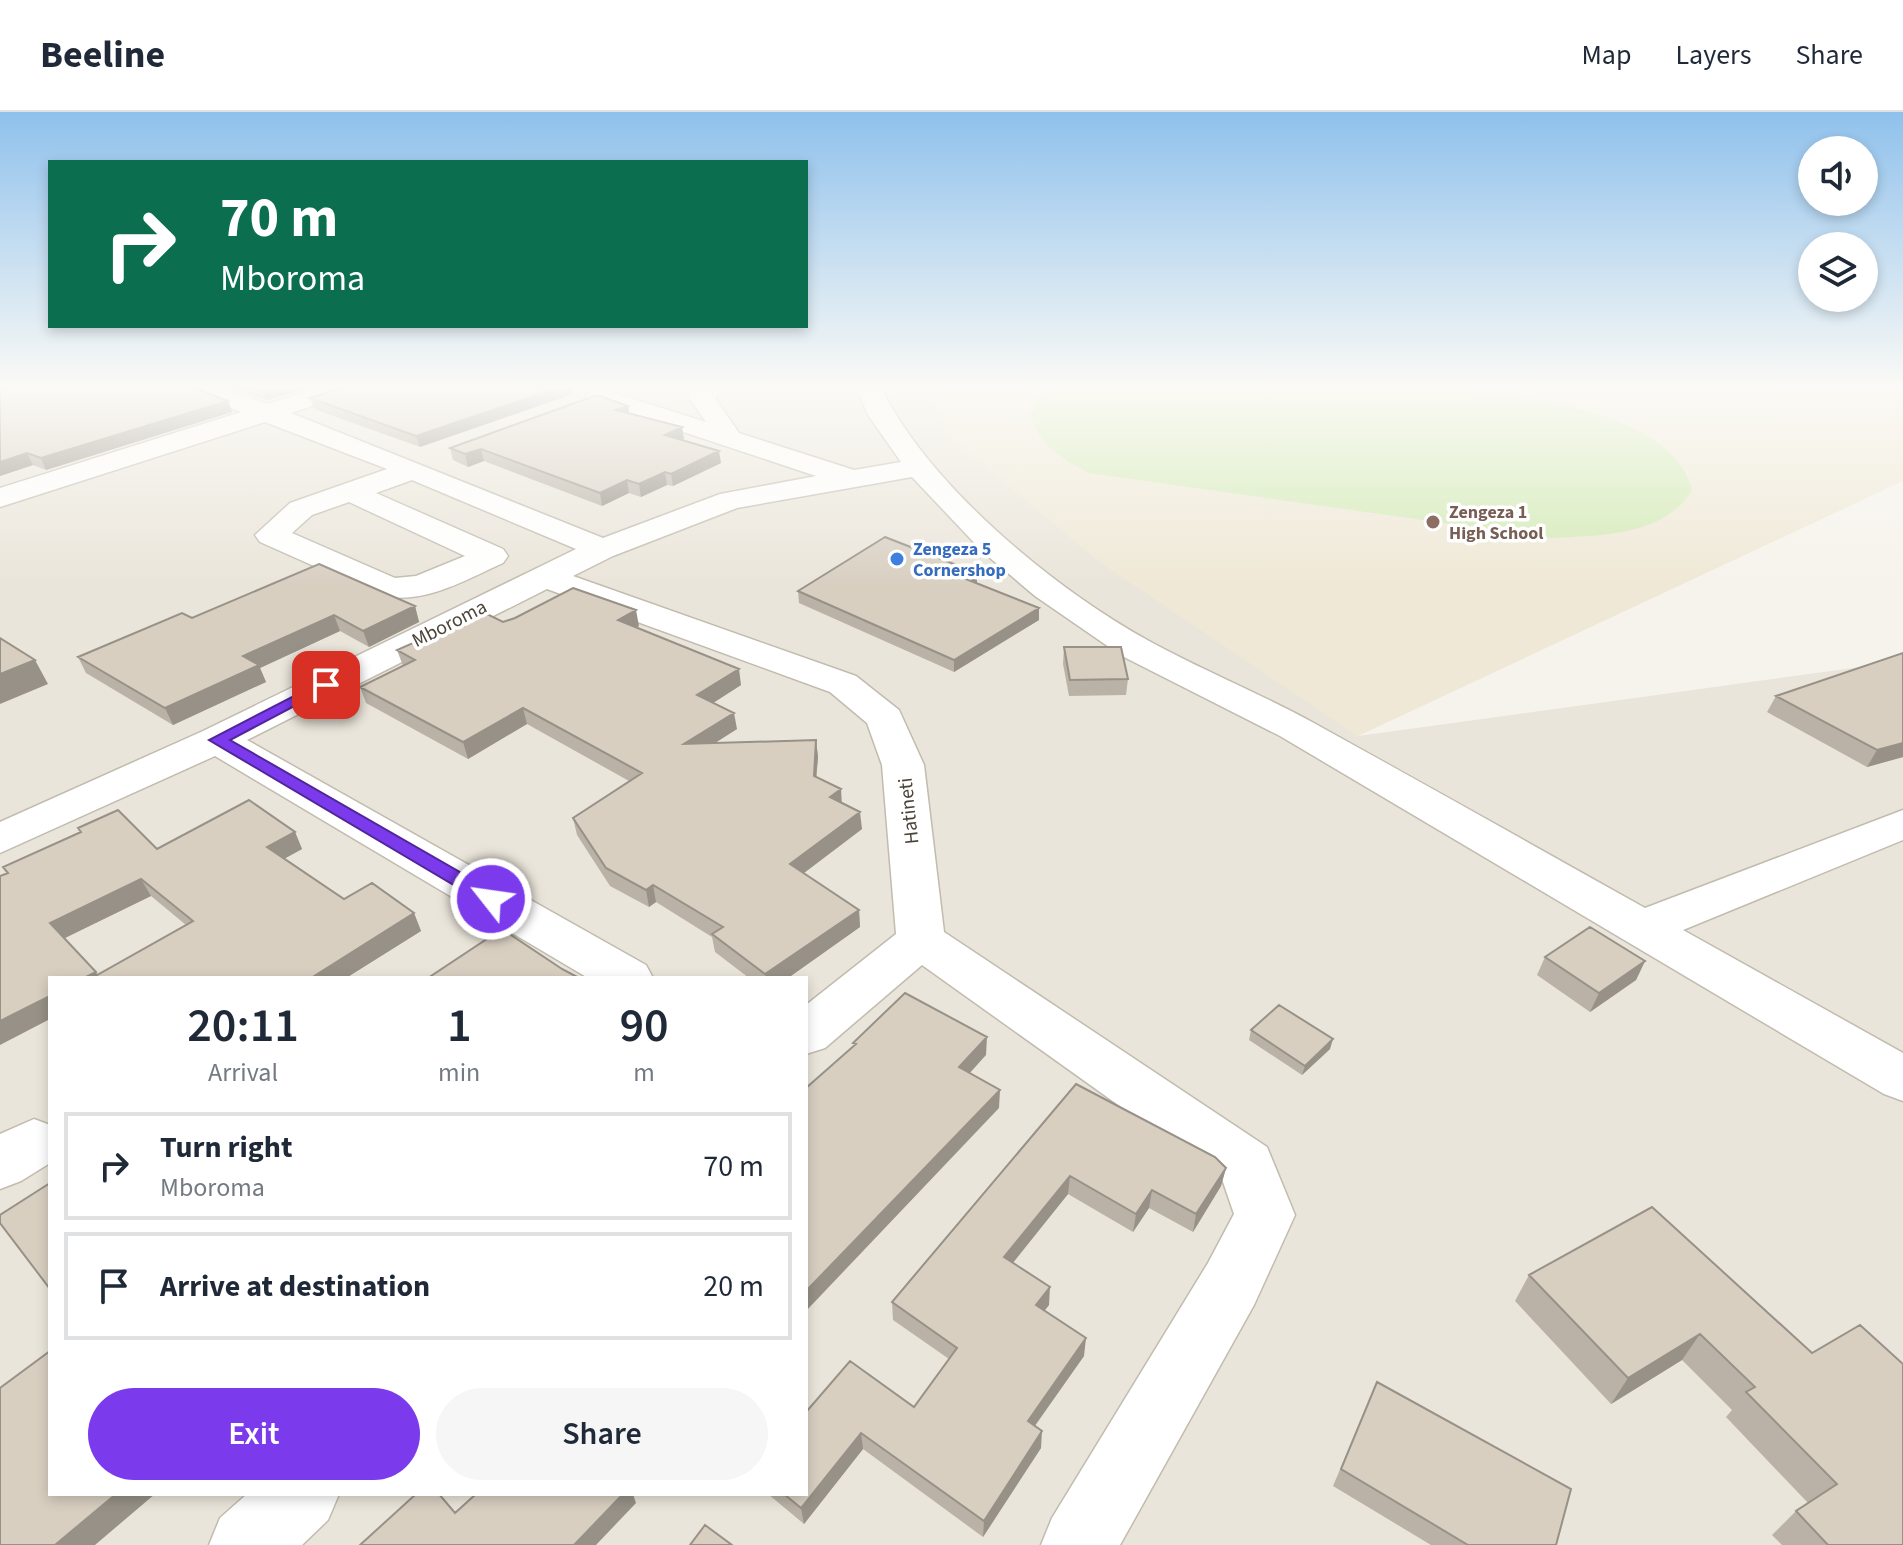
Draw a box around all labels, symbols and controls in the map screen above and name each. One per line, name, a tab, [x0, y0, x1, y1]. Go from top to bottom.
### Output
text: Beeline	[40, 28, 165, 82]
text: Map	[1581, 35, 1631, 75]
text: Layers	[1675, 35, 1751, 75]
text: Share	[1795, 35, 1863, 75]
map controls	[1798, 136, 1878, 312]
button: sound	[1798, 136, 1878, 216]
text: 70 m	[220, 179, 338, 258]
icon: right	[88, 192, 192, 296]
button: layers	[1798, 232, 1878, 312]
text: Mboroma	[220, 253, 365, 304]
place label: Zengeza 1 High School	[1449, 500, 1543, 546]
marker: Zengeza 1 High School	[1424, 513, 1442, 531]
place label: Zengeza 5 Cornershop	[913, 537, 1006, 583]
marker: Zengeza 5 Cornershop	[888, 550, 906, 568]
street label: Mboroma	[407, 593, 492, 655]
pin	[292, 651, 360, 719]
icon: arrive	[304, 663, 348, 707]
street label: Hatineti	[892, 776, 926, 846]
position arrow	[449, 857, 533, 941]
text: 20:11	[187, 992, 299, 1060]
text: 1	[447, 992, 472, 1060]
text: 90	[620, 992, 669, 1060]
text: Arrival	[208, 1054, 278, 1091]
text: min	[438, 1054, 480, 1091]
text: m	[633, 1054, 655, 1091]
text: Turn right	[160, 1126, 292, 1169]
icon: right	[92, 1144, 136, 1188]
text: 70 m	[703, 1145, 764, 1188]
text: Mboroma	[160, 1169, 265, 1206]
icon: arrive	[92, 1264, 136, 1308]
text: Arrive at destination	[160, 1265, 430, 1308]
text: 20 m	[703, 1265, 764, 1308]
button: Exit	[88, 1388, 420, 1480]
button: Share	[436, 1388, 768, 1480]

